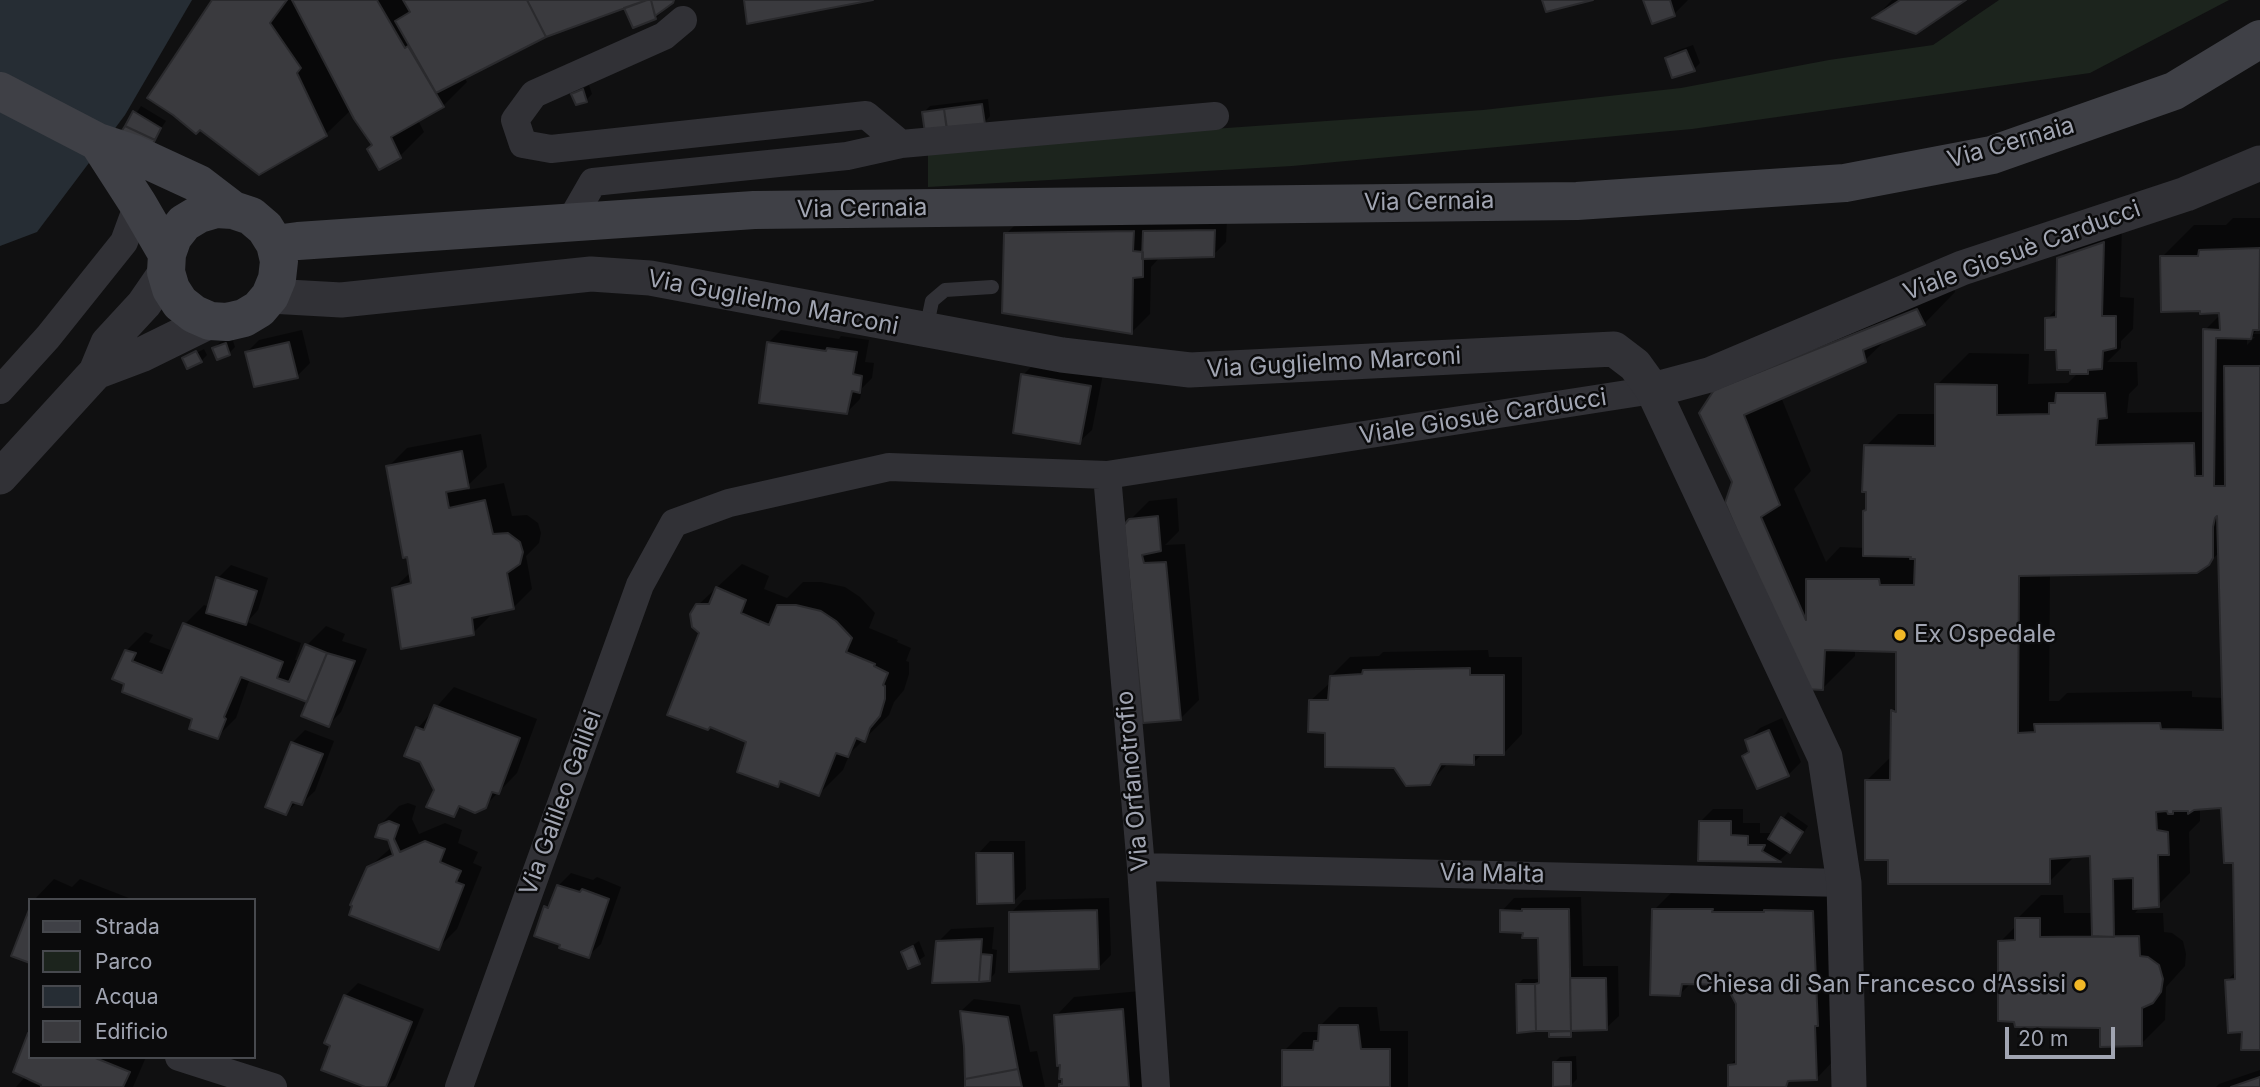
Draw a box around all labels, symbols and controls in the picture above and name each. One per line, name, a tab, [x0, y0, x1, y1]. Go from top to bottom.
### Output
street label: Via Cernaia	[1944, 111, 2078, 175]
street label: Via Cernaia	[1364, 186, 1494, 218]
street label: Via Cernaia	[797, 193, 927, 225]
street label: Viale Giosuè Carducci	[1900, 195, 2144, 307]
street label: Via Guglielmo Marconi	[645, 265, 901, 341]
street label: Via Guglielmo Marconi	[1206, 342, 1462, 384]
street label: Viale Giosuè Carducci	[1357, 383, 1609, 451]
place label: Ex Ospedale	[1914, 621, 2056, 649]
marker: Ex Ospedale	[1892, 627, 1908, 643]
street label: Via Orfanotrofio	[1111, 690, 1155, 872]
street label: Via Galileo Galilei	[514, 706, 608, 900]
street label: Via Malta	[1439, 859, 1545, 889]
legend	[28, 898, 256, 1059]
text: Strada	[95, 914, 160, 939]
text: Parco	[95, 949, 152, 974]
place label: Chiesa di San Francesco d’Assisi	[1695, 971, 2066, 999]
marker: Chiesa di San Francesco d’Assisi	[2072, 977, 2088, 993]
text: Acqua	[95, 984, 159, 1009]
scale bar	[2008, 1014, 2118, 1058]
text: Edificio	[95, 1019, 168, 1044]
text: 20 m	[2018, 1026, 2068, 1051]

